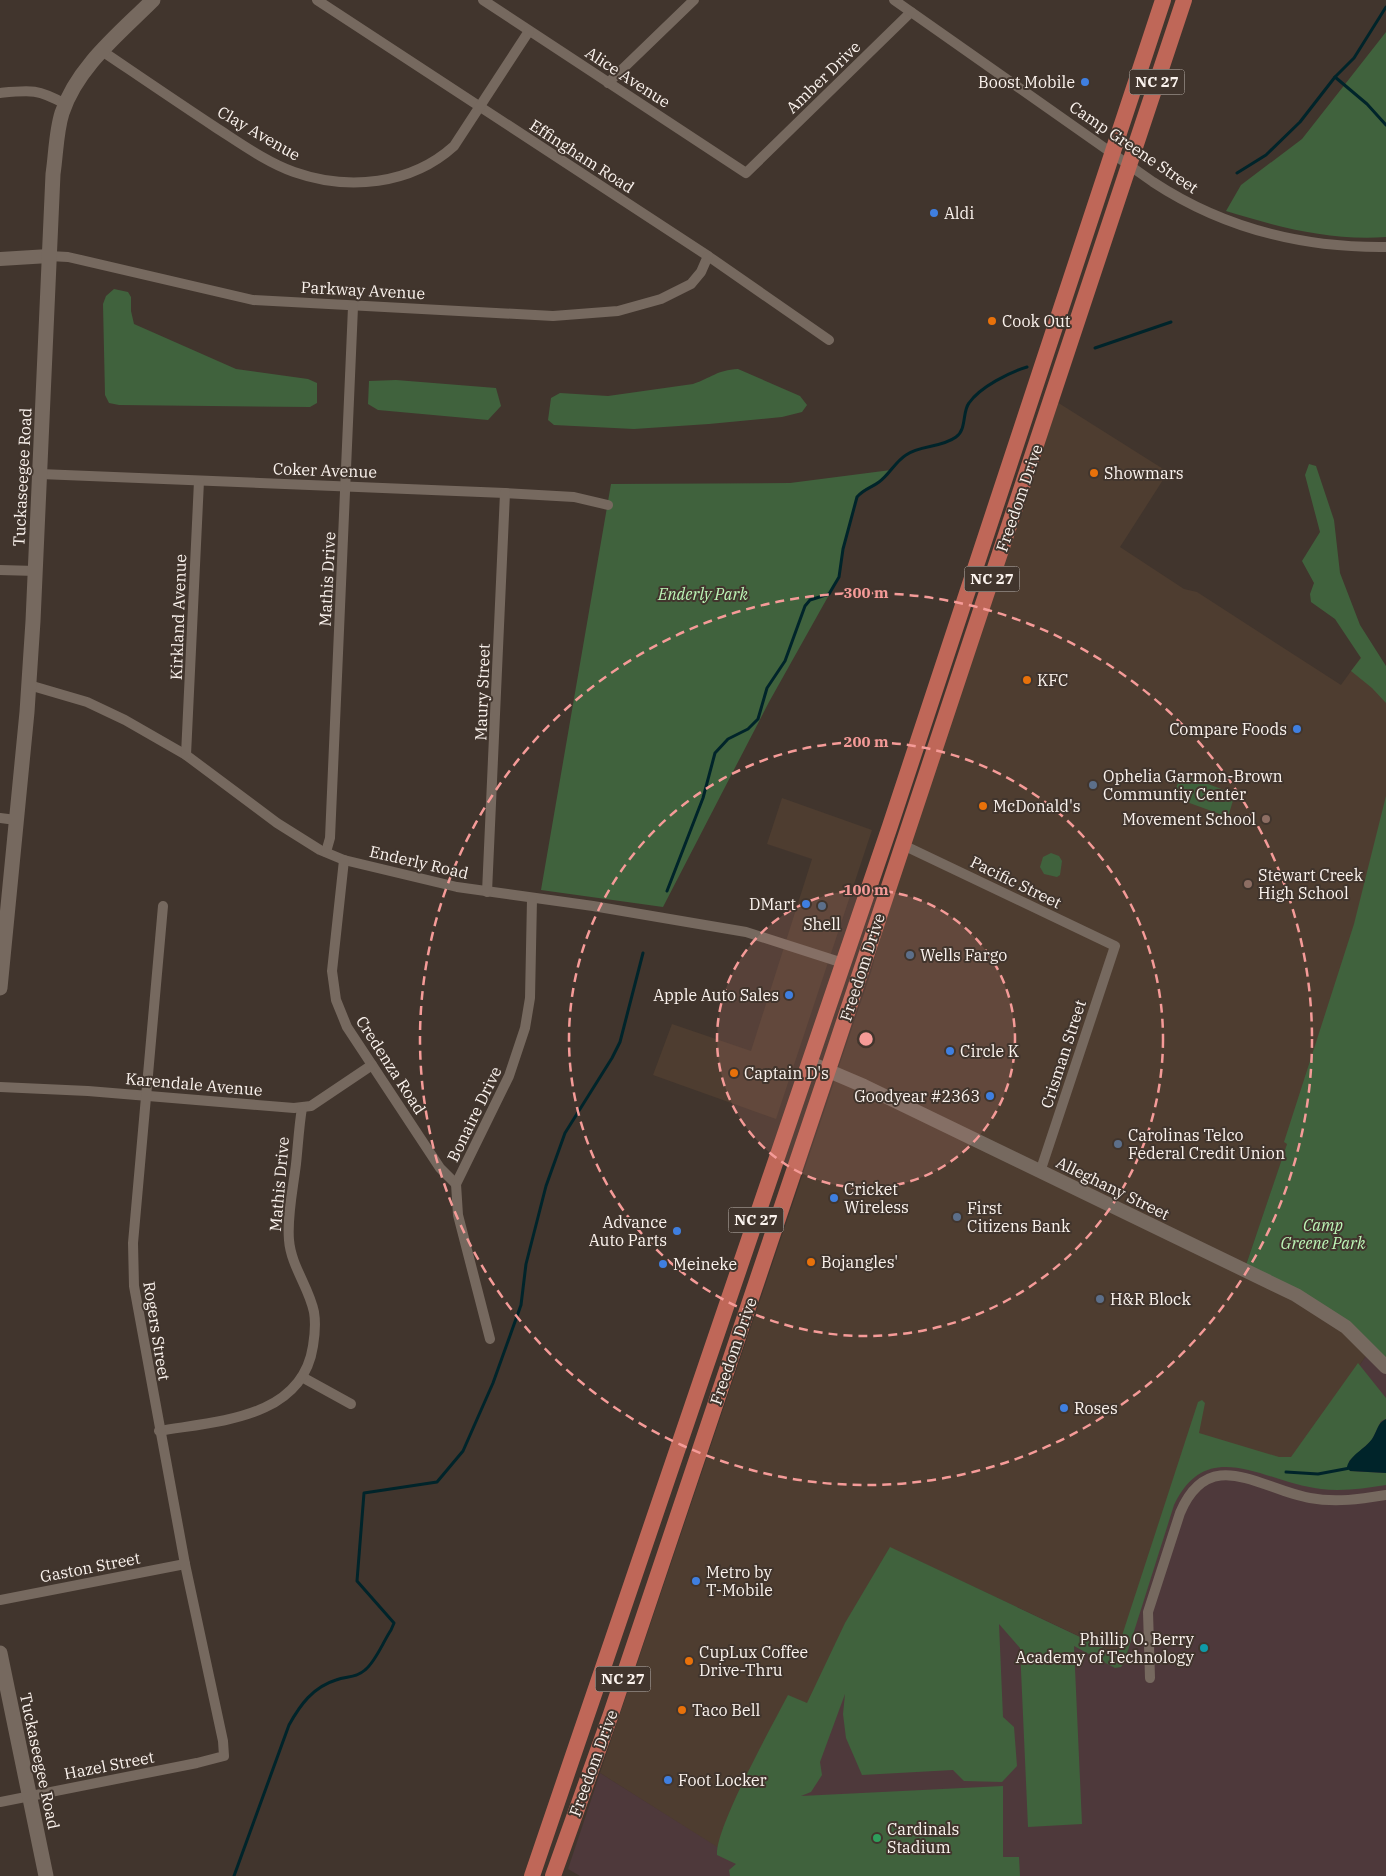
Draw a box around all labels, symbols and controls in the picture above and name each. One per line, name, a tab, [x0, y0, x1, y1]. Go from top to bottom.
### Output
street label: Amber Drive	[782, 37, 864, 117]
street label: Alice Avenue	[582, 42, 674, 112]
road number: NC 27	[1130, 70, 1184, 94]
place label: Boost Mobile	[978, 72, 1075, 92]
marker: Boost Mobile	[1079, 76, 1091, 88]
street label: Camp Greene Street	[1066, 96, 1202, 198]
street label: Clay Avenue	[214, 101, 304, 165]
street label: Effingham Road	[526, 115, 638, 197]
place label: Aldi	[944, 203, 974, 223]
marker: Aldi	[928, 207, 940, 219]
street label: Parkway Avenue	[300, 277, 426, 303]
place label: Cook Out	[1002, 311, 1071, 331]
marker: Cook Out	[986, 315, 998, 327]
street label: Tuckaseegee Road	[8, 407, 36, 547]
street label: Freedom Drive	[991, 442, 1047, 554]
street label: Coker Avenue	[273, 458, 377, 482]
place label: Showmars	[1104, 463, 1184, 483]
marker: Showmars	[1088, 467, 1100, 479]
street label: Mathis Drive	[315, 531, 339, 627]
street label: Kirkland Avenue	[166, 554, 190, 680]
road number: NC 27	[964, 566, 1020, 592]
text: 300 m	[843, 583, 889, 602]
park label: Enderly Park	[657, 584, 748, 604]
street label: Maury Street	[470, 643, 494, 741]
place label: KFC	[1037, 670, 1068, 690]
marker: KFC	[1021, 674, 1033, 686]
place label: Compare Foods	[1169, 719, 1287, 739]
marker: Compare Foods	[1291, 723, 1303, 735]
text: 200 m	[843, 732, 889, 751]
place label: Ophelia Garmon-Brown Communtiy Center	[1103, 766, 1283, 804]
marker: Ophelia Garmon-Brown Communtiy Center	[1087, 779, 1099, 791]
place label: McDonald's	[993, 796, 1081, 816]
marker: McDonald's	[977, 800, 989, 812]
place label: Movement School	[1122, 809, 1256, 829]
marker: Movement School	[1260, 813, 1272, 825]
street label: Enderly Road	[367, 841, 471, 883]
street label: Pacific Street	[967, 851, 1065, 913]
place label: Stewart Creek High School	[1258, 865, 1364, 903]
marker: Stewart Creek High School	[1242, 878, 1254, 890]
text: 100 m	[843, 880, 889, 899]
place label: DMart	[749, 894, 796, 914]
marker: DMart	[800, 898, 812, 910]
marker: Shell	[816, 900, 828, 912]
street label: Freedom Drive	[835, 911, 889, 1023]
place label: Shell	[803, 914, 841, 934]
place label: Wells Fargo	[920, 945, 1007, 965]
marker: Wells Fargo	[904, 949, 916, 961]
place label: Apple Auto Sales	[653, 985, 779, 1005]
marker: Apple Auto Sales	[783, 989, 795, 1001]
street label: Crisman Street	[1036, 997, 1090, 1111]
street label: Credenza Road	[352, 1012, 430, 1118]
centre of rings	[857, 1030, 875, 1048]
place label: Circle K	[960, 1041, 1019, 1061]
marker: Circle K	[944, 1045, 956, 1057]
street label: Bonaire Drive	[442, 1063, 506, 1165]
place label: Captain D's	[744, 1063, 829, 1083]
marker: Captain D's	[728, 1067, 740, 1079]
street label: Karendale Avenue	[125, 1068, 263, 1100]
place label: Goodyear #2363	[854, 1086, 980, 1106]
marker: Goodyear #2363	[984, 1090, 996, 1102]
place label: Carolinas Telco Federal Credit Union	[1128, 1125, 1285, 1163]
street label: Mathis Drive	[265, 1136, 293, 1232]
marker: Carolinas Telco Federal Credit Union	[1112, 1138, 1124, 1150]
street label: Alleghany Street	[1053, 1152, 1173, 1224]
place label: Cricket Wireless	[844, 1179, 909, 1217]
marker: Cricket Wireless	[828, 1192, 840, 1204]
place label: First Citizens Bank	[967, 1198, 1071, 1236]
road number: NC 27	[728, 1208, 784, 1232]
marker: First Citizens Bank	[951, 1211, 963, 1223]
place label: Advance Auto Parts	[589, 1212, 667, 1250]
park label: Camp Greene Park	[1281, 1215, 1366, 1253]
marker: Advance Auto Parts	[671, 1225, 683, 1237]
place label: Bojangles'	[821, 1252, 898, 1272]
place label: Meineke	[673, 1254, 737, 1274]
marker: Bojangles'	[805, 1256, 817, 1268]
marker: Meineke	[657, 1258, 669, 1270]
street label: Rogers Street	[139, 1280, 175, 1382]
place label: H&R Block	[1110, 1289, 1191, 1309]
marker: H&R Block	[1094, 1293, 1106, 1305]
street label: Freedom Drive	[705, 1295, 761, 1407]
place label: Roses	[1074, 1398, 1118, 1418]
marker: Roses	[1058, 1402, 1070, 1414]
street label: Gaston Street	[38, 1547, 142, 1587]
place label: Metro by T-Mobile	[706, 1562, 773, 1600]
marker: Metro by T-Mobile	[690, 1575, 702, 1587]
place label: Phillip O. Berry Academy of Technology	[1015, 1629, 1194, 1667]
place label: CupLux Coffee Drive-Thru	[699, 1642, 808, 1680]
marker: Phillip O. Berry Academy of Technology	[1198, 1642, 1210, 1654]
marker: CupLux Coffee Drive-Thru	[683, 1655, 695, 1667]
road number: NC 27	[596, 1666, 650, 1692]
street label: Tuckaseegee Road	[16, 1691, 64, 1831]
place label: Taco Bell	[692, 1700, 760, 1720]
marker: Taco Bell	[676, 1704, 688, 1716]
street label: Freedom Drive	[564, 1707, 622, 1819]
street label: Hazel Street	[62, 1746, 156, 1784]
place label: Foot Locker	[678, 1770, 767, 1790]
marker: Foot Locker	[662, 1774, 674, 1786]
place label: Cardinals Stadium	[887, 1819, 959, 1857]
marker: Cardinals Stadium	[871, 1832, 883, 1844]

